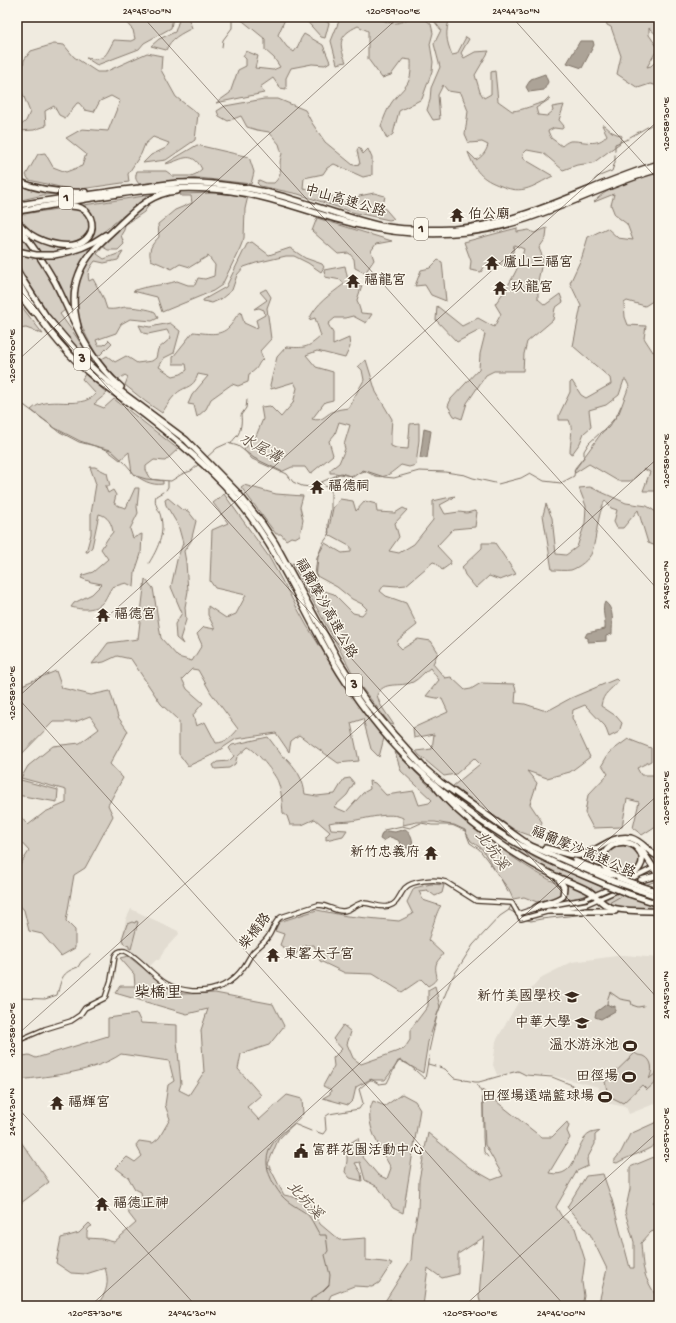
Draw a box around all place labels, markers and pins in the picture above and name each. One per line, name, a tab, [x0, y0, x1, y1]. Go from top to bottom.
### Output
place label: 伯公廟	[468, 206, 510, 224]
temple icon: 伯公廟	[449, 207, 465, 223]
temple icon: 廬山三福宫	[484, 255, 500, 271]
place label: 廬山三福宫	[503, 255, 573, 272]
place label: 福龍宮	[364, 272, 406, 290]
temple icon: 福龍宮	[345, 273, 361, 289]
place label: 玖龍宮	[511, 279, 553, 297]
temple icon: 玖龍宮	[492, 280, 508, 296]
place label: 福德祠	[328, 478, 370, 496]
temple icon: 福德祠	[309, 479, 325, 495]
place label: 福德宮	[114, 606, 156, 624]
temple icon: 福德宮	[95, 607, 111, 623]
place label: 新竹忠義府	[350, 845, 420, 862]
temple icon: 新竹忠義府	[423, 845, 439, 861]
temple icon: 東窰太子宮	[265, 947, 281, 963]
place label: 東窰太子宮	[284, 947, 354, 964]
place label: 新竹美國學校	[477, 988, 561, 1006]
school or university icon: 新竹美國學校	[564, 989, 580, 1005]
place label: 中華大學	[515, 1014, 571, 1032]
school or university icon: 中華大學	[574, 1015, 590, 1031]
place label: 溫水游泳池	[549, 1037, 619, 1055]
sports icon: 溫水游泳池	[622, 1038, 638, 1054]
place label: 田徑場	[576, 1068, 618, 1086]
sports icon: 田徑場	[621, 1069, 637, 1085]
place label: 田徑場遠端籃球場	[482, 1088, 594, 1106]
sports icon: 田徑場遠端籃球場	[597, 1089, 613, 1105]
place label: 福輝宮	[68, 1094, 110, 1112]
temple icon: 福輝宮	[49, 1095, 65, 1111]
place label: 富群花園活動中心	[312, 1142, 424, 1160]
public building icon: 富群花園活動中心	[293, 1143, 309, 1159]
place label: 福德正神	[113, 1195, 169, 1213]
temple icon: 福德正神	[94, 1196, 110, 1212]

